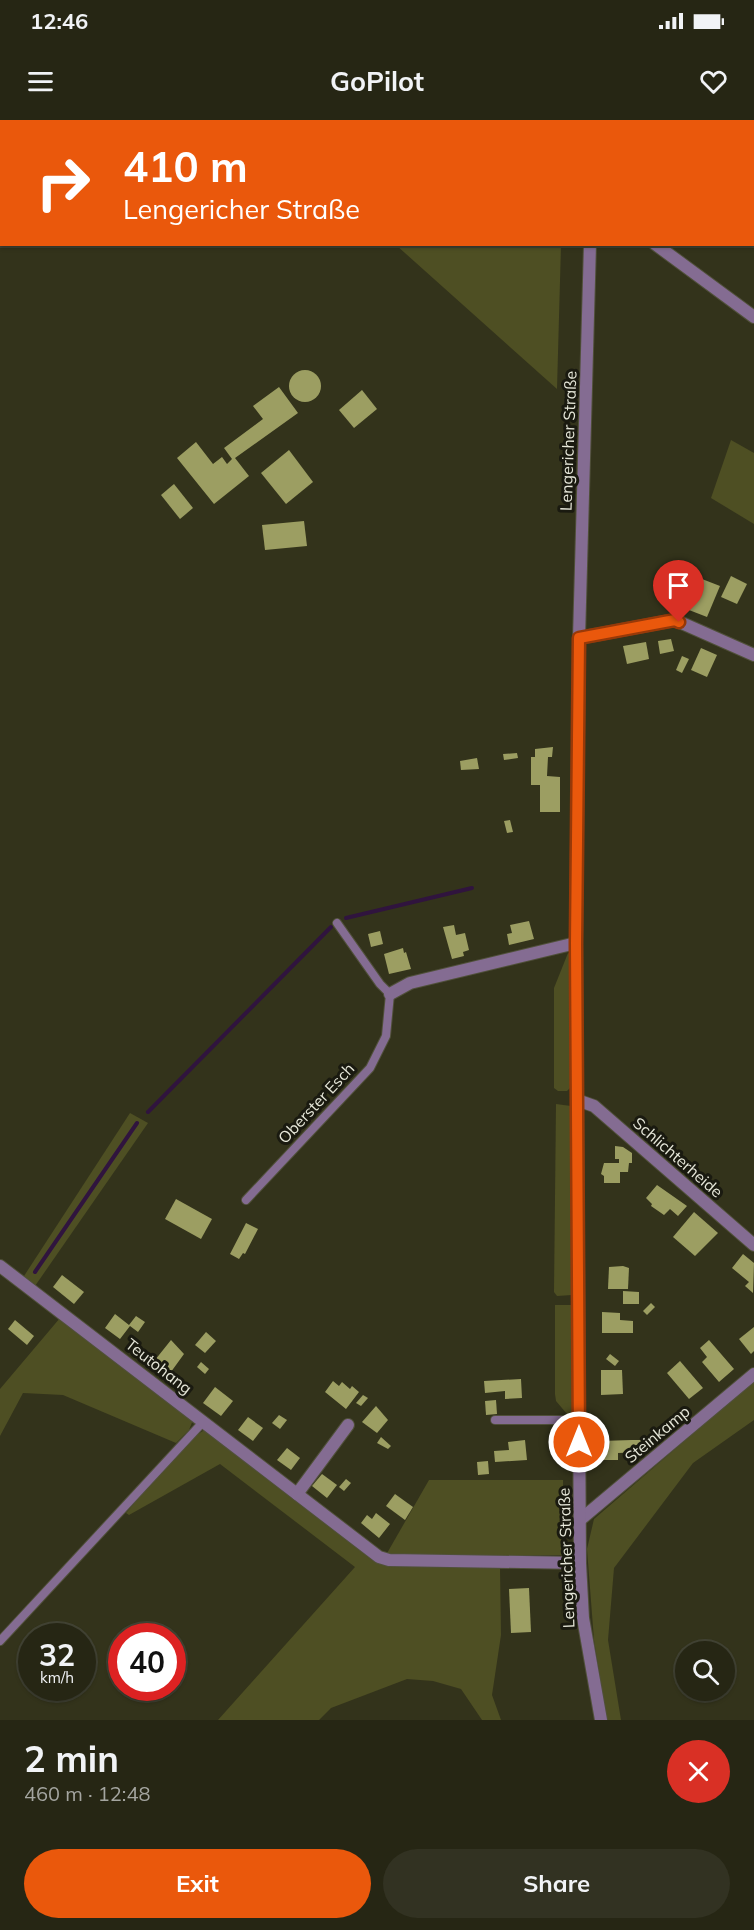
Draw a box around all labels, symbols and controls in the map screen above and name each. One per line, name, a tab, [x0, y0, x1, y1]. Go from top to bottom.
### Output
text: 12:46	[30, 7, 88, 35]
text: GoPilot	[330, 64, 424, 98]
icon: menu	[24, 65, 57, 98]
icon: heart	[697, 65, 730, 98]
text: 410 m	[123, 140, 248, 193]
icon: right	[24, 144, 102, 222]
text: Lengericher Straße	[123, 192, 360, 226]
street label: Lengericher Straße	[556, 370, 580, 512]
pin	[653, 560, 704, 622]
icon: arrive	[662, 569, 695, 602]
street label: Oberster Esch	[274, 1059, 358, 1147]
street label: Schlichterheide	[629, 1113, 727, 1201]
street label: Teutohang	[122, 1334, 196, 1398]
street label: Steinkamp	[620, 1401, 694, 1467]
position arrow	[547, 1410, 611, 1474]
street label: Lengericher Straße	[554, 1487, 578, 1629]
speed limit sign: 40	[108, 1623, 186, 1701]
text: 32	[39, 1636, 75, 1674]
map controls	[675, 1641, 735, 1701]
button: search	[675, 1641, 735, 1701]
text: km/h	[40, 1668, 74, 1687]
text: 2 min	[24, 1736, 119, 1781]
button: close	[667, 1740, 730, 1803]
text: 460 m · 12:48	[24, 1781, 150, 1806]
button: Exit	[24, 1849, 371, 1918]
button: Share	[383, 1849, 730, 1918]

